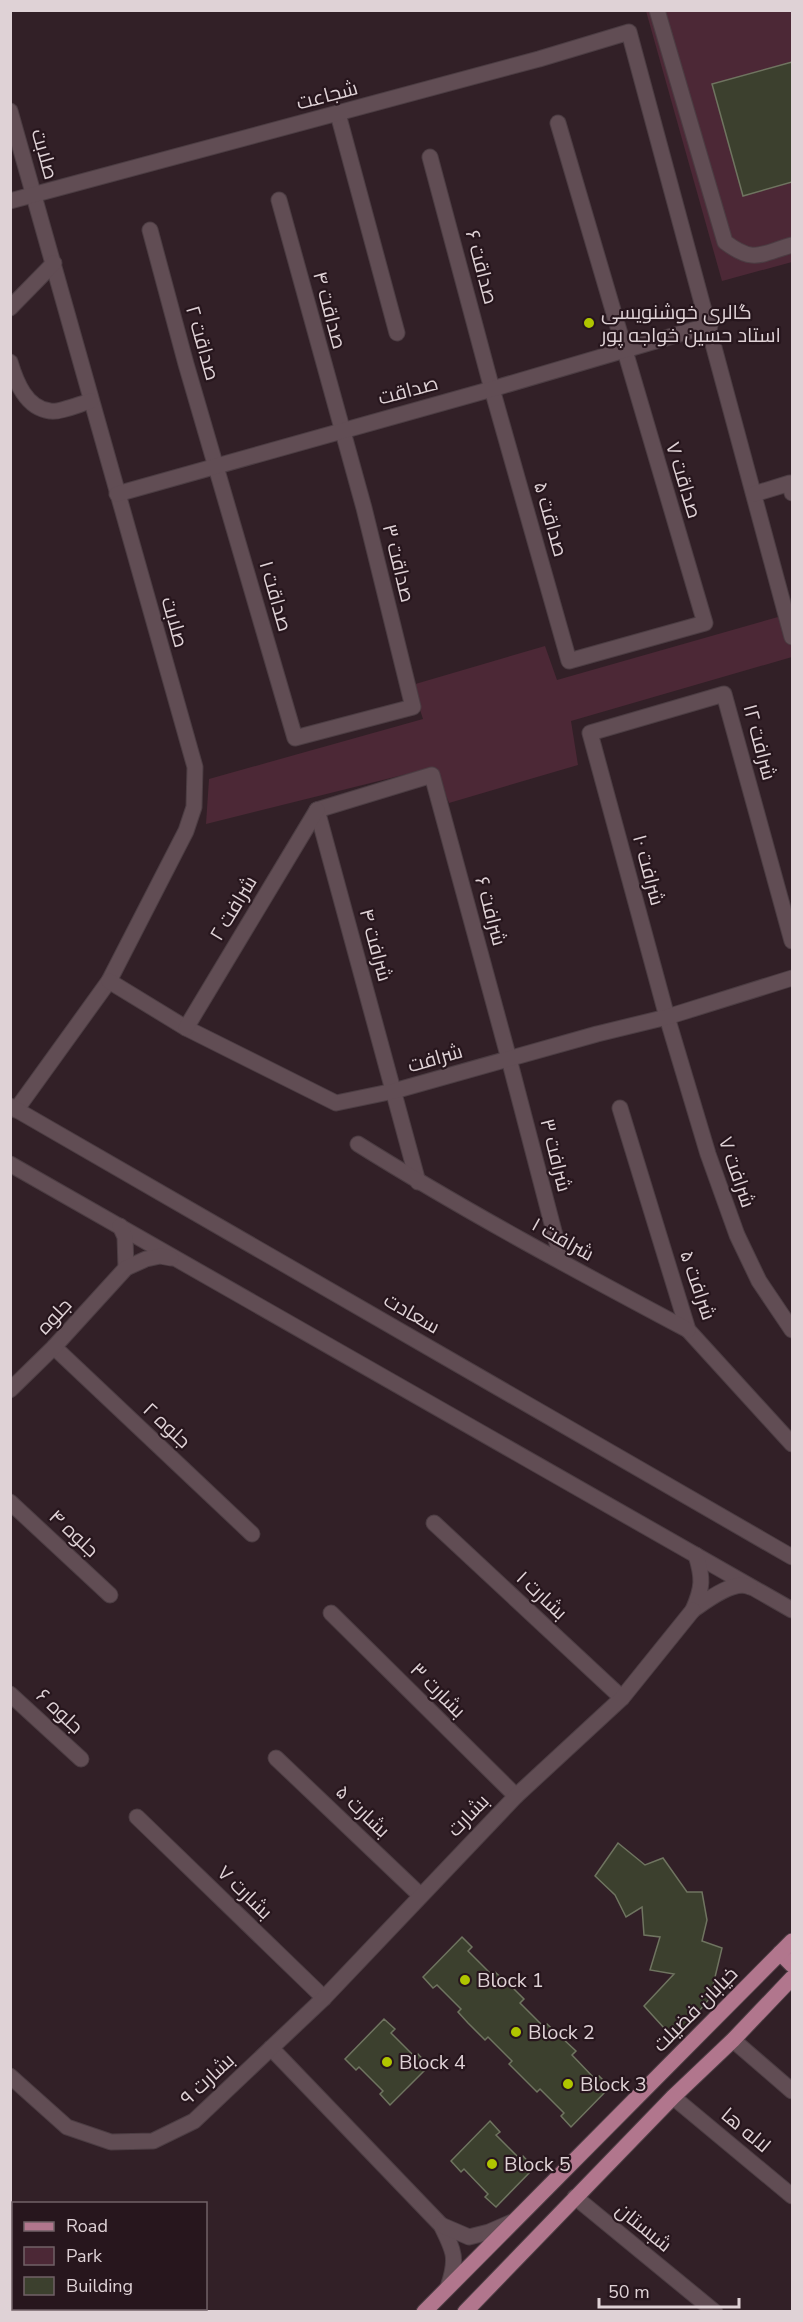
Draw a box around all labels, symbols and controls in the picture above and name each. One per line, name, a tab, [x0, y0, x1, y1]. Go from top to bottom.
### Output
street label: شجاعت	[293, 74, 361, 117]
street label: صلابت	[24, 126, 65, 183]
street label: صداقت ۶	[459, 227, 504, 307]
street label: صداقت ۴	[306, 268, 353, 352]
place label: گالری خوشنویسی استاد حسین خواجه پور	[600, 299, 781, 349]
street label: صداقت ۲	[179, 303, 226, 384]
marker: گالری خوشنویسی استاد حسین خواجه پور	[582, 316, 596, 330]
street label: صداقت	[375, 370, 441, 411]
street label: صداقت ۷	[659, 439, 708, 522]
street label: صداقت ۵	[527, 478, 574, 560]
street label: صداقت ۳	[376, 521, 421, 605]
street label: صداقت ۱	[253, 558, 298, 635]
street label: صلابت	[154, 594, 195, 651]
street label: شرافت ۱۲	[736, 701, 783, 783]
street label: شرافت ۱۰	[626, 832, 671, 909]
street label: شرافت ۲	[203, 871, 263, 946]
street label: شرافت ۶	[468, 873, 513, 949]
street label: شرافت ۴	[353, 906, 398, 985]
street label: شرافت	[404, 1038, 466, 1079]
street label: شرافت ۳	[533, 1116, 578, 1195]
street label: شرافت ۷	[712, 1133, 761, 1211]
street label: شرافت ۱	[527, 1211, 599, 1268]
street label: شرافت ۵	[673, 1247, 722, 1324]
street label: سعادت	[379, 1287, 445, 1340]
street label: جلوه	[31, 1292, 78, 1340]
street label: جلوه ۲	[137, 1396, 196, 1454]
street label: جلوه ۴	[43, 1503, 104, 1563]
street label: بشارت ۱	[510, 1565, 573, 1626]
street label: بشارت ۳	[404, 1657, 471, 1724]
street label: جلوه ۶	[30, 1683, 89, 1740]
street label: بشارت ۵	[330, 1779, 396, 1844]
street label: بشارت	[441, 1788, 495, 1843]
street label: بشارت ۷	[211, 1859, 278, 1925]
street label: خیابان فضیلت	[647, 1961, 744, 2058]
place label: Block 1	[477, 1967, 544, 1994]
marker: Block 1	[458, 1973, 472, 1987]
place label: Block 2	[528, 2019, 595, 2046]
marker: Block 2	[509, 2025, 523, 2039]
street label: بشارت ۹	[174, 2047, 240, 2111]
place label: Block 4	[399, 2049, 466, 2076]
marker: Block 4	[380, 2055, 394, 2069]
place label: Block 3	[580, 2071, 647, 2098]
marker: Block 3	[561, 2077, 575, 2091]
street label: لاله ها	[715, 2102, 776, 2159]
place label: Block 5	[504, 2151, 571, 2178]
marker: Block 5	[485, 2157, 499, 2171]
street label: شبستان	[610, 2197, 677, 2258]
legend	[12, 2202, 207, 2310]
text: Road	[66, 2214, 108, 2238]
text: Park	[66, 2244, 103, 2268]
scale bar	[599, 2271, 738, 2309]
text: Building	[66, 2274, 133, 2298]
text: 50 m	[608, 2280, 650, 2304]

